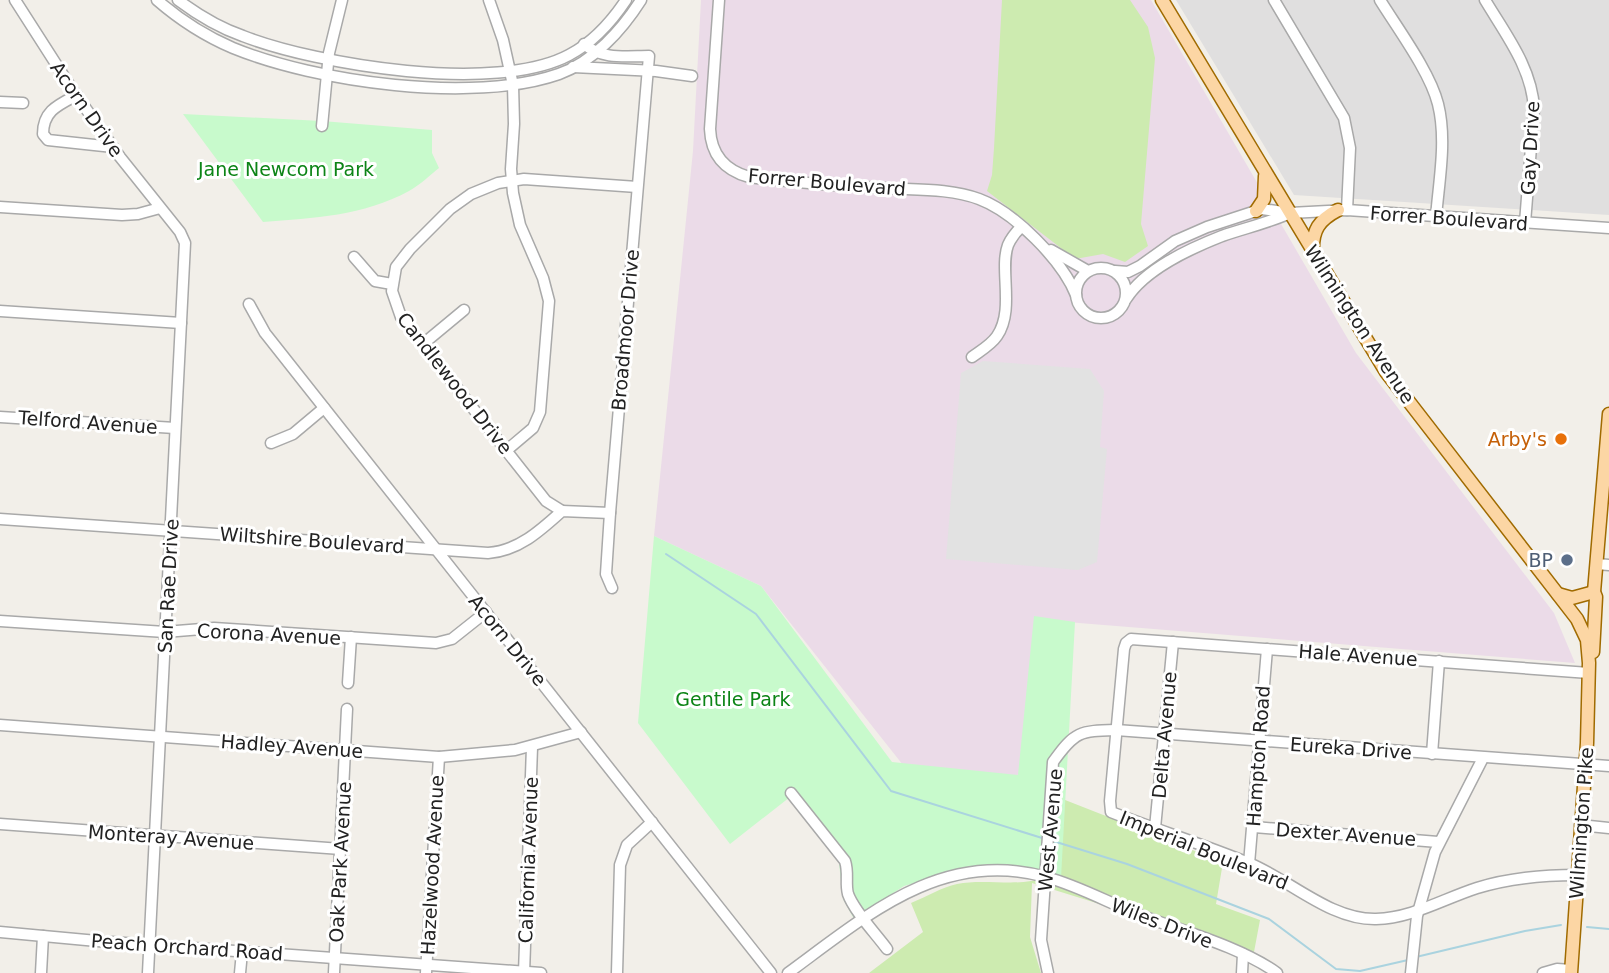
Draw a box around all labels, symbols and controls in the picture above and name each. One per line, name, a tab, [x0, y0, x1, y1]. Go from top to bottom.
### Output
street label: Acorn Drive	[46, 57, 128, 161]
street label: Gay Drive	[1517, 100, 1543, 196]
park label: Jane Newcom Park	[197, 158, 374, 180]
street label: Forrer Boulevard	[747, 164, 907, 200]
street label: Forrer Boulevard	[1369, 202, 1529, 234]
street label: Wilmington Avenue	[1301, 241, 1419, 407]
street label: Broadmoor Drive	[607, 248, 643, 412]
street label: Candlewood Drive	[393, 308, 517, 458]
street label: Telford Avenue	[16, 406, 159, 438]
place label: Arby's	[1488, 428, 1547, 450]
marker: Arby's	[1553, 431, 1569, 447]
street label: San Rae Drive	[153, 518, 183, 654]
street label: Wiltshire Boulevard	[219, 523, 405, 557]
place label: BP	[1529, 549, 1553, 571]
marker: BP	[1559, 552, 1575, 568]
street label: Acorn Drive	[465, 590, 551, 690]
street label: Corona Avenue	[196, 619, 342, 649]
street label: Hale Avenue	[1298, 640, 1418, 670]
street label: Delta Avenue	[1147, 671, 1181, 799]
street label: Hampton Road	[1242, 685, 1274, 827]
park label: Gentile Park	[675, 688, 791, 710]
street label: Hadley Avenue	[220, 730, 364, 762]
street label: Eureka Drive	[1289, 733, 1413, 763]
street label: Wilmington Pike	[1565, 746, 1597, 900]
street label: West Avenue	[1034, 768, 1066, 892]
street label: Hazelwood Avenue	[416, 774, 448, 956]
street label: California Avenue	[514, 776, 542, 944]
street label: Oak Park Avenue	[325, 781, 355, 943]
street label: Imperial Boulevard	[1116, 806, 1292, 894]
street label: Dexter Avenue	[1275, 818, 1417, 850]
street label: Monteray Avenue	[87, 820, 255, 854]
street label: Wiles Drive	[1108, 894, 1216, 952]
street label: Peach Orchard Road	[90, 929, 284, 965]

